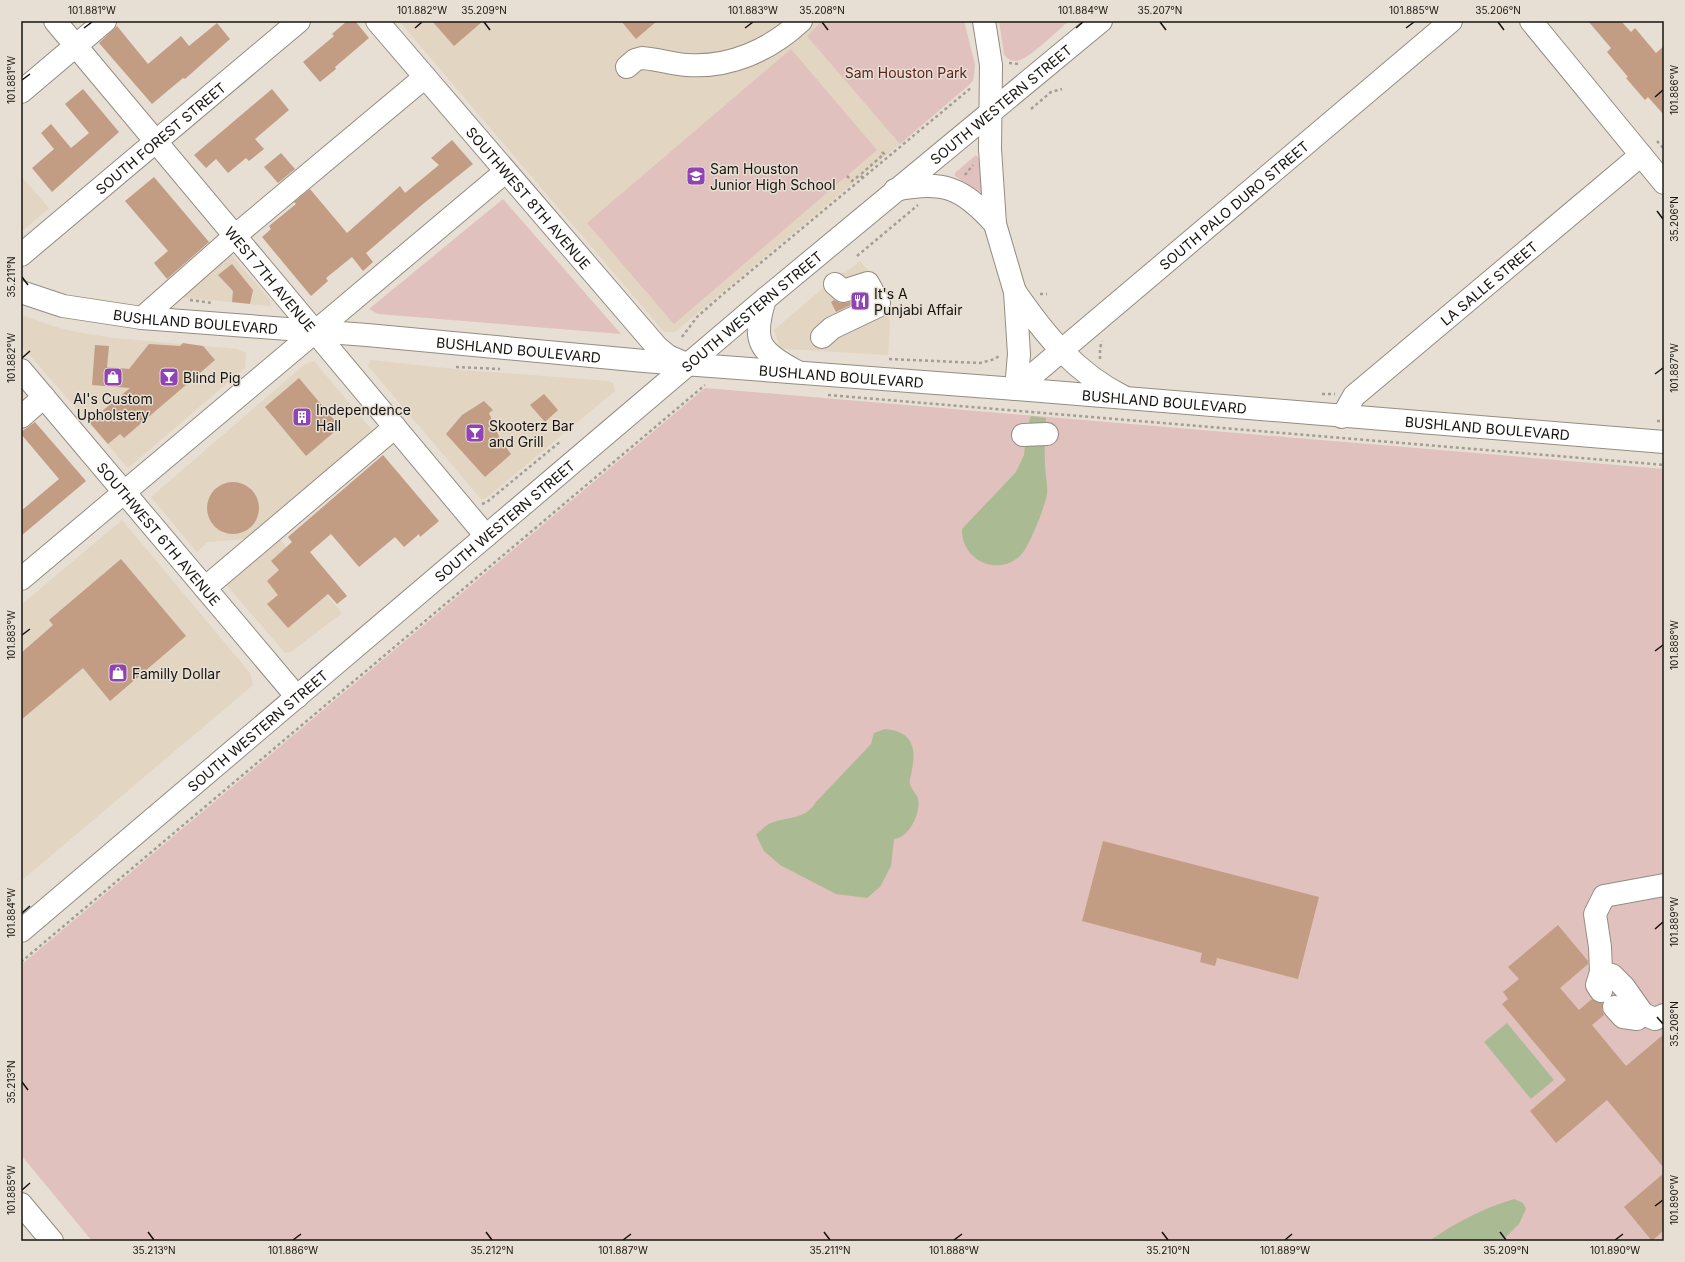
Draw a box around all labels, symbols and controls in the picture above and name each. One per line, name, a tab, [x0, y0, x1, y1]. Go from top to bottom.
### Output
text: 101.881°W	[68, 4, 116, 16]
text: 101.882°W	[397, 4, 447, 16]
text: 35.209°N	[461, 4, 507, 16]
text: 101.883°W	[728, 4, 778, 16]
text: 35.208°N	[799, 4, 845, 16]
text: 101.884°W	[1058, 4, 1108, 16]
text: 35.207°N	[1138, 4, 1182, 16]
text: 101.885°W	[1389, 4, 1439, 16]
text: 35.206°N	[1475, 4, 1521, 16]
street label: SOUTH WESTERN STREET	[926, 41, 1075, 168]
text: 101.881°W	[5, 56, 17, 104]
park label: Sam Houston Park	[845, 64, 968, 81]
text: 101.886°W	[1668, 65, 1680, 115]
street label: SOUTH FOREST STREET	[92, 78, 229, 197]
street label: SOUTHWEST 8TH AVENUE	[463, 123, 595, 272]
street label: SOUTH PALO DURO STREET	[1155, 137, 1312, 273]
place label: Sam Houston Junior High School	[710, 160, 836, 193]
school or university icon: Sam Houston Junior High School	[685, 165, 707, 187]
text: 35.206°N	[1668, 196, 1680, 242]
street label: WEST 7TH AVENUE	[222, 223, 319, 335]
street label: LA SALLE STREET	[1437, 237, 1541, 328]
street label: SOUTH WESTERN STREET	[678, 247, 825, 375]
text: 35.211°N	[5, 256, 17, 298]
place label: It's A Punjabi Affair	[874, 285, 962, 318]
restaurant icon: It's A Punjabi Affair	[849, 290, 871, 312]
street label: BUSHLAND BOULEVARD	[112, 305, 279, 337]
text: 101.882°W	[5, 333, 17, 383]
street label: BUSHLAND BOULEVARD	[435, 333, 602, 365]
text: 101.887°W	[1668, 343, 1680, 393]
street label: BUSHLAND BOULEVARD	[758, 361, 924, 391]
shop icon: Al's Custom Upholstery	[102, 366, 124, 388]
bar icon: Blind Pig	[158, 366, 180, 388]
place label: Blind Pig	[183, 369, 241, 386]
street label: BUSHLAND BOULEVARD	[1081, 386, 1248, 416]
place label: Al's Custom Upholstery	[73, 390, 153, 423]
place label: Independence Hall	[316, 401, 411, 434]
building icon: Independence Hall	[291, 406, 313, 428]
street label: BUSHLAND BOULEVARD	[1404, 412, 1570, 443]
place label: Skooterz Bar and Grill	[489, 417, 574, 450]
bar icon: Skooterz Bar and Grill	[464, 422, 486, 444]
street label: SOUTH WESTERN STREET	[431, 456, 578, 585]
street label: SOUTHWEST 6TH AVENUE	[94, 458, 224, 609]
text: 101.883°W	[5, 610, 17, 660]
text: 101.888°W	[1668, 620, 1680, 670]
shop icon: Familly Dollar	[107, 662, 129, 684]
place label: Familly Dollar	[132, 665, 221, 682]
street label: SOUTH WESTERN STREET	[184, 666, 331, 795]
text: 101.884°W	[5, 888, 17, 938]
text: 101.889°W	[1668, 897, 1680, 947]
text: 35.208°N	[1668, 1001, 1680, 1047]
text: 35.213°N	[5, 1060, 17, 1104]
text: 101.885°W	[5, 1165, 17, 1215]
text: 101.890°W	[1668, 1175, 1680, 1225]
text: 35.213°N	[132, 1244, 176, 1256]
text: 101.886°W	[268, 1244, 318, 1256]
text: 35.212°N	[470, 1244, 514, 1256]
text: 101.887°W	[598, 1244, 648, 1256]
text: 35.211°N	[809, 1244, 851, 1256]
text: 101.888°W	[929, 1244, 979, 1256]
text: 35.210°N	[1146, 1244, 1190, 1256]
text: 101.889°W	[1260, 1244, 1310, 1256]
text: 35.209°N	[1483, 1244, 1529, 1256]
text: 101.890°W	[1590, 1244, 1640, 1256]

